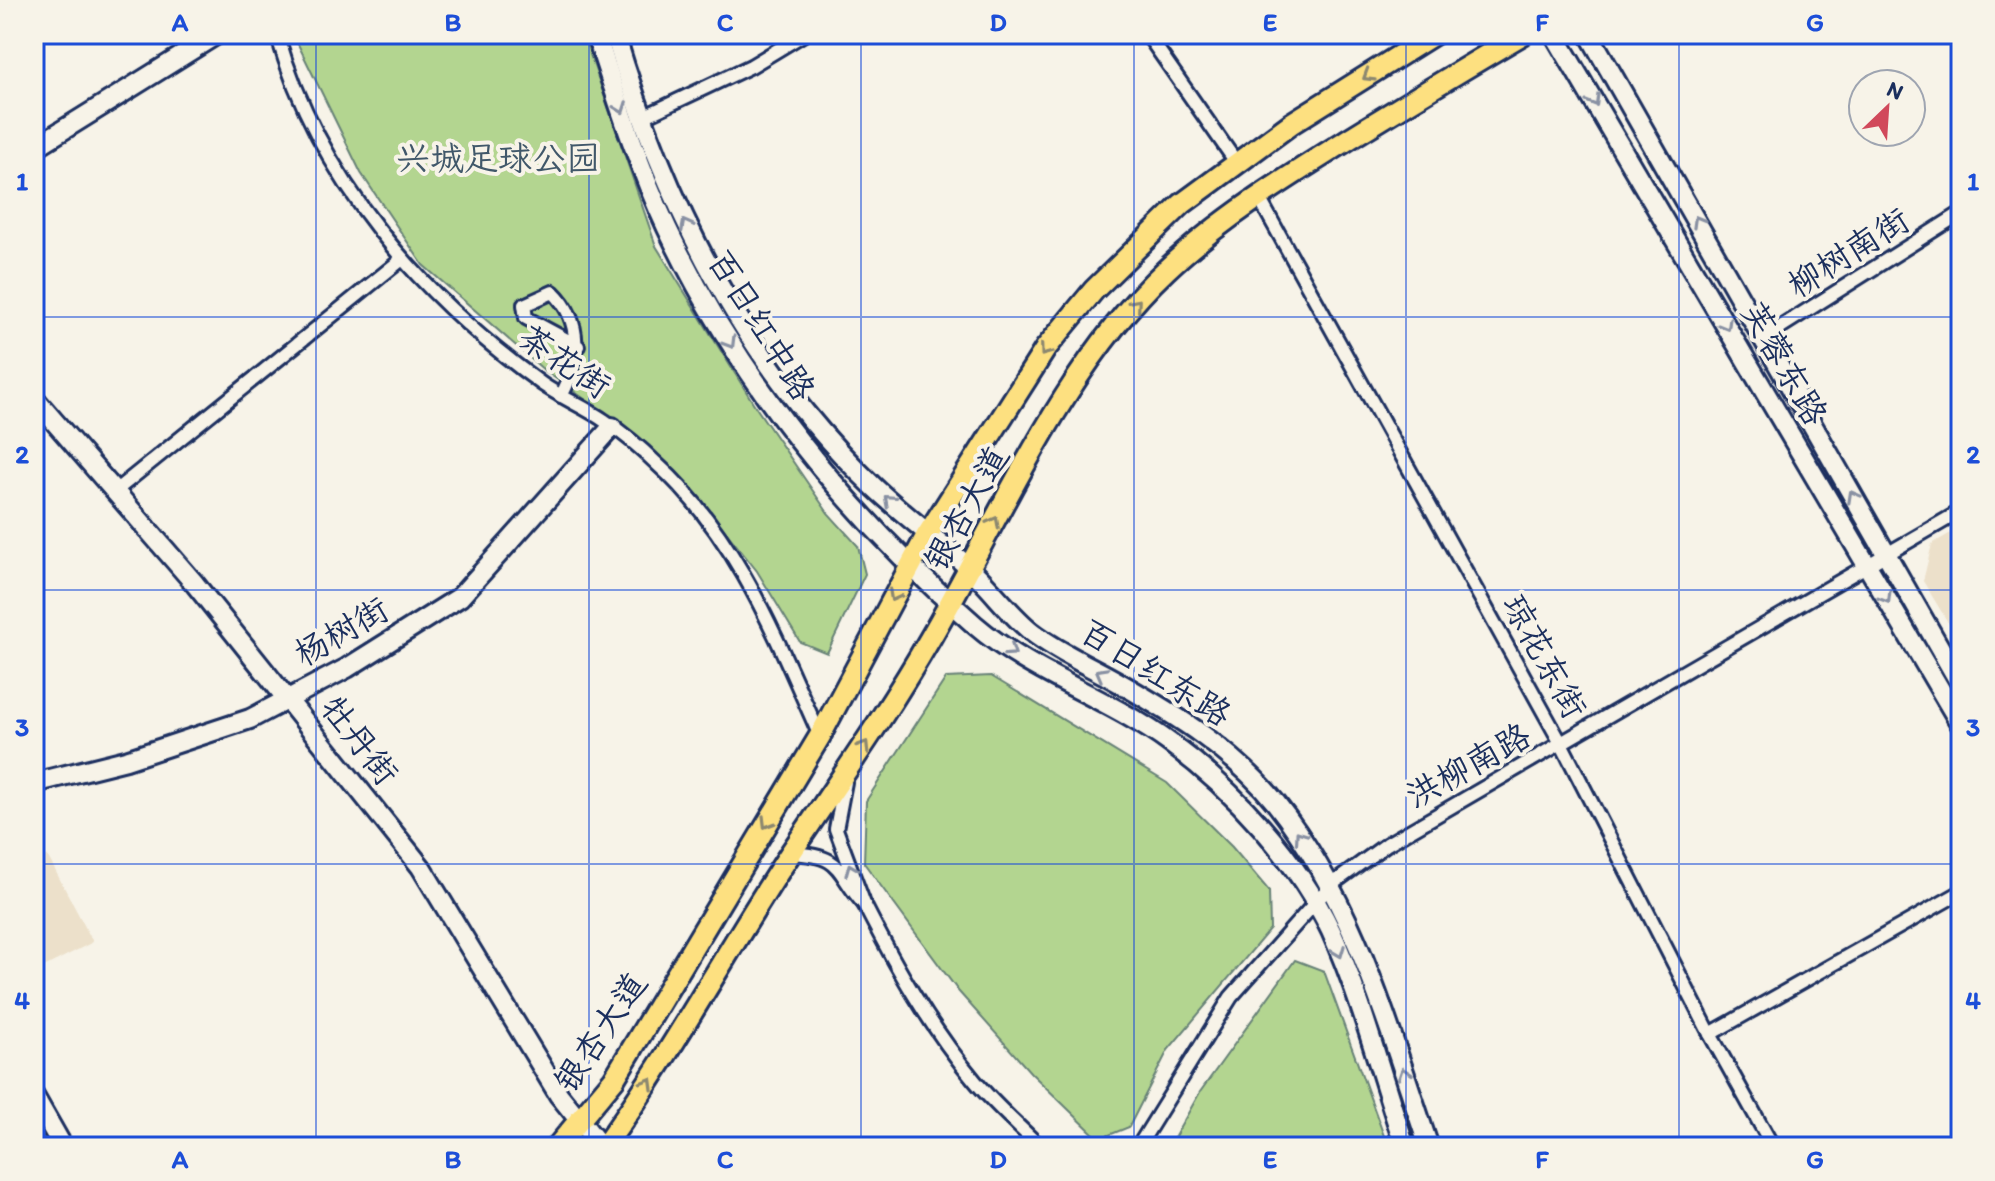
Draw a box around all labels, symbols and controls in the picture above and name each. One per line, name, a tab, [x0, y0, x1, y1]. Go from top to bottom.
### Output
text: A	[171, 6, 189, 38]
text: B	[445, 6, 462, 38]
text: C	[717, 6, 734, 38]
text: D	[989, 6, 1007, 38]
text: E	[1263, 6, 1277, 38]
text: F	[1535, 6, 1549, 38]
text: G	[1806, 6, 1824, 38]
one-way arrow	[1362, 66, 1377, 81]
north arrow	[1847, 68, 1927, 148]
text: N	[1883, 75, 1908, 106]
one-way arrow	[1584, 92, 1600, 107]
one-way arrow	[611, 100, 627, 114]
park label: 兴城足球公园	[396, 138, 600, 179]
text: 1	[16, 165, 28, 197]
text: 1	[1967, 165, 1979, 197]
street label: 柳树南街	[1780, 199, 1917, 306]
one-way arrow	[1692, 215, 1708, 230]
one-way arrow	[681, 218, 696, 233]
street label: 百日红中路	[699, 242, 824, 408]
street label: 芙蓉东路	[1733, 294, 1836, 432]
one-way arrow	[1126, 299, 1140, 313]
street label: 茶花街	[511, 316, 618, 407]
one-way arrow	[1716, 316, 1732, 331]
one-way arrow	[720, 334, 736, 349]
one-way arrow	[1040, 342, 1054, 357]
text: 2	[15, 438, 29, 470]
text: 2	[1966, 438, 1980, 470]
street label: 银杏大道	[916, 439, 1017, 578]
one-way arrow	[1847, 490, 1863, 505]
one-way arrow	[884, 495, 898, 509]
one-way arrow	[985, 515, 1000, 530]
street label: 琼花东街	[1494, 587, 1595, 726]
street label: 杨树街	[287, 588, 396, 675]
one-way arrow	[888, 588, 903, 603]
one-way arrow	[1876, 589, 1892, 604]
street label: 百日红东路	[1073, 610, 1239, 735]
one-way arrow	[1003, 641, 1017, 656]
one-way arrow	[1096, 667, 1110, 683]
street label: 牡丹街	[312, 687, 407, 793]
text: 3	[15, 711, 29, 743]
text: 3	[1966, 711, 1980, 743]
street label: 洪柳南路	[1399, 715, 1538, 816]
one-way arrow	[854, 740, 870, 755]
one-way arrow	[762, 814, 777, 829]
one-way arrow	[1295, 831, 1310, 845]
one-way arrow	[844, 863, 861, 877]
one-way arrow	[1329, 945, 1346, 959]
street label: 银杏大道	[545, 964, 655, 1100]
text: 4	[14, 984, 30, 1016]
text: 4	[1965, 984, 1981, 1016]
one-way arrow	[1397, 1067, 1413, 1081]
one-way arrow	[638, 1077, 654, 1092]
text: A	[171, 1143, 189, 1175]
text: B	[445, 1143, 462, 1175]
text: C	[717, 1143, 734, 1175]
text: D	[989, 1143, 1007, 1175]
text: E	[1263, 1143, 1277, 1175]
text: F	[1535, 1143, 1549, 1175]
text: G	[1806, 1143, 1824, 1175]

